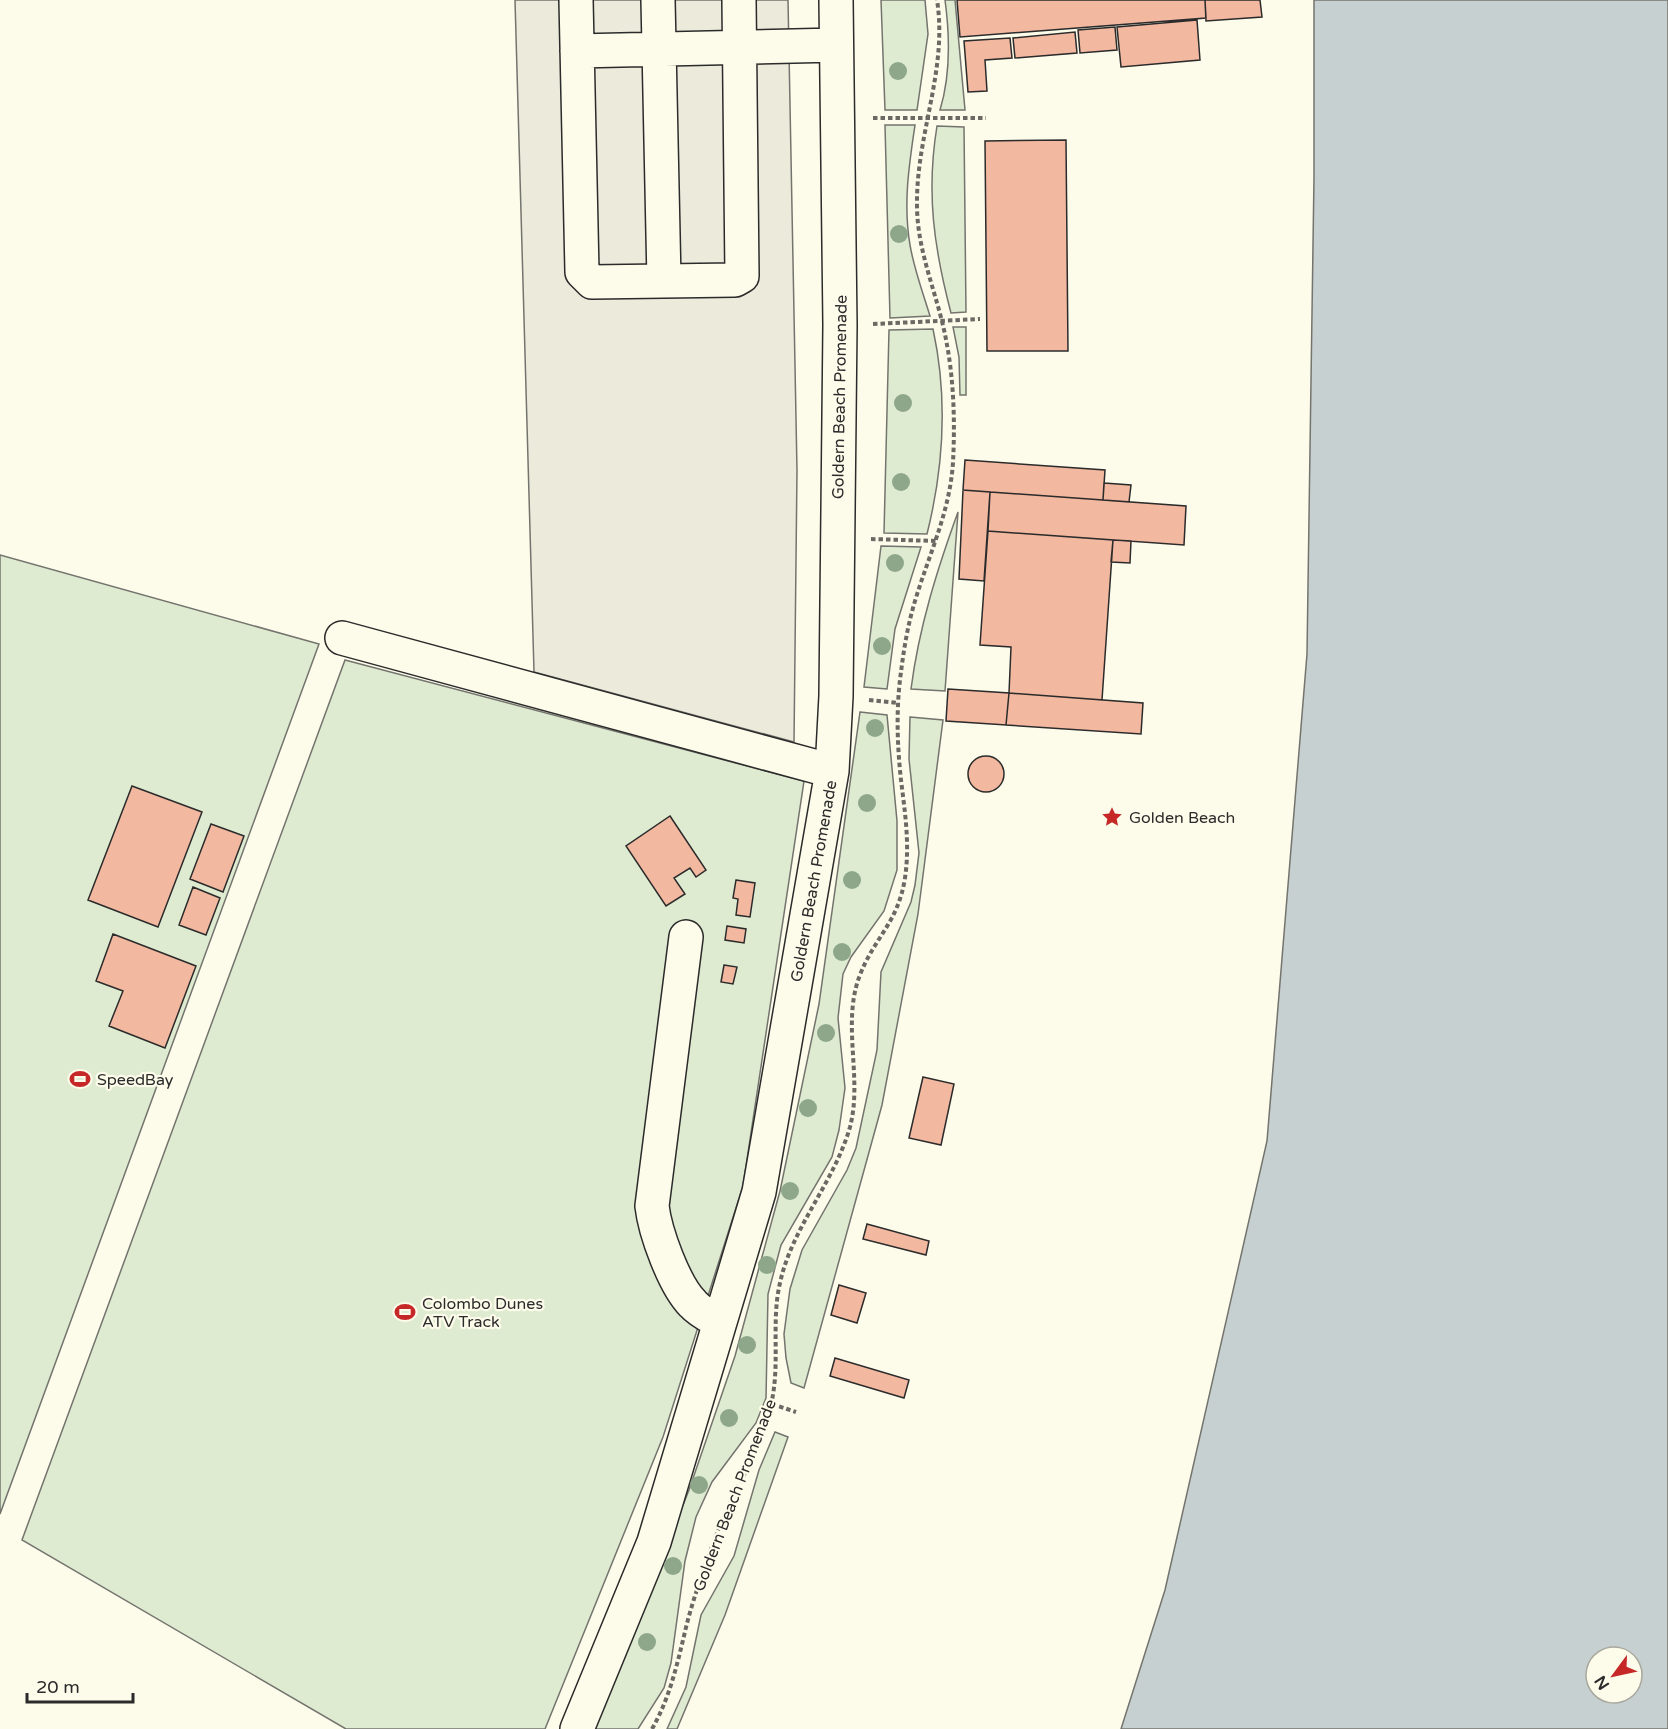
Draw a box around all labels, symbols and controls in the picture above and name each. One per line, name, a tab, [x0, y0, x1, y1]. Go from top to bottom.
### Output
street label: Goldern Beach Promenade	[828, 295, 852, 499]
street label: Goldern Beach Promenade	[786, 779, 842, 984]
place icon: Golden Beach	[1100, 805, 1124, 829]
place label: Golden Beach	[1129, 808, 1235, 828]
sports icon: SpeedBay	[68, 1067, 92, 1091]
place label: SpeedBay	[97, 1070, 174, 1090]
place label: Colombo Dunes ATV Track	[422, 1294, 543, 1332]
sports icon: Colombo Dunes ATV Track	[393, 1300, 417, 1324]
street label: Goldern Beach Promenade	[689, 1396, 781, 1594]
north arrow	[1584, 1645, 1644, 1705]
scale bar	[27, 1666, 134, 1704]
text: N	[1590, 1672, 1614, 1693]
text: 20 m	[36, 1676, 80, 1698]

